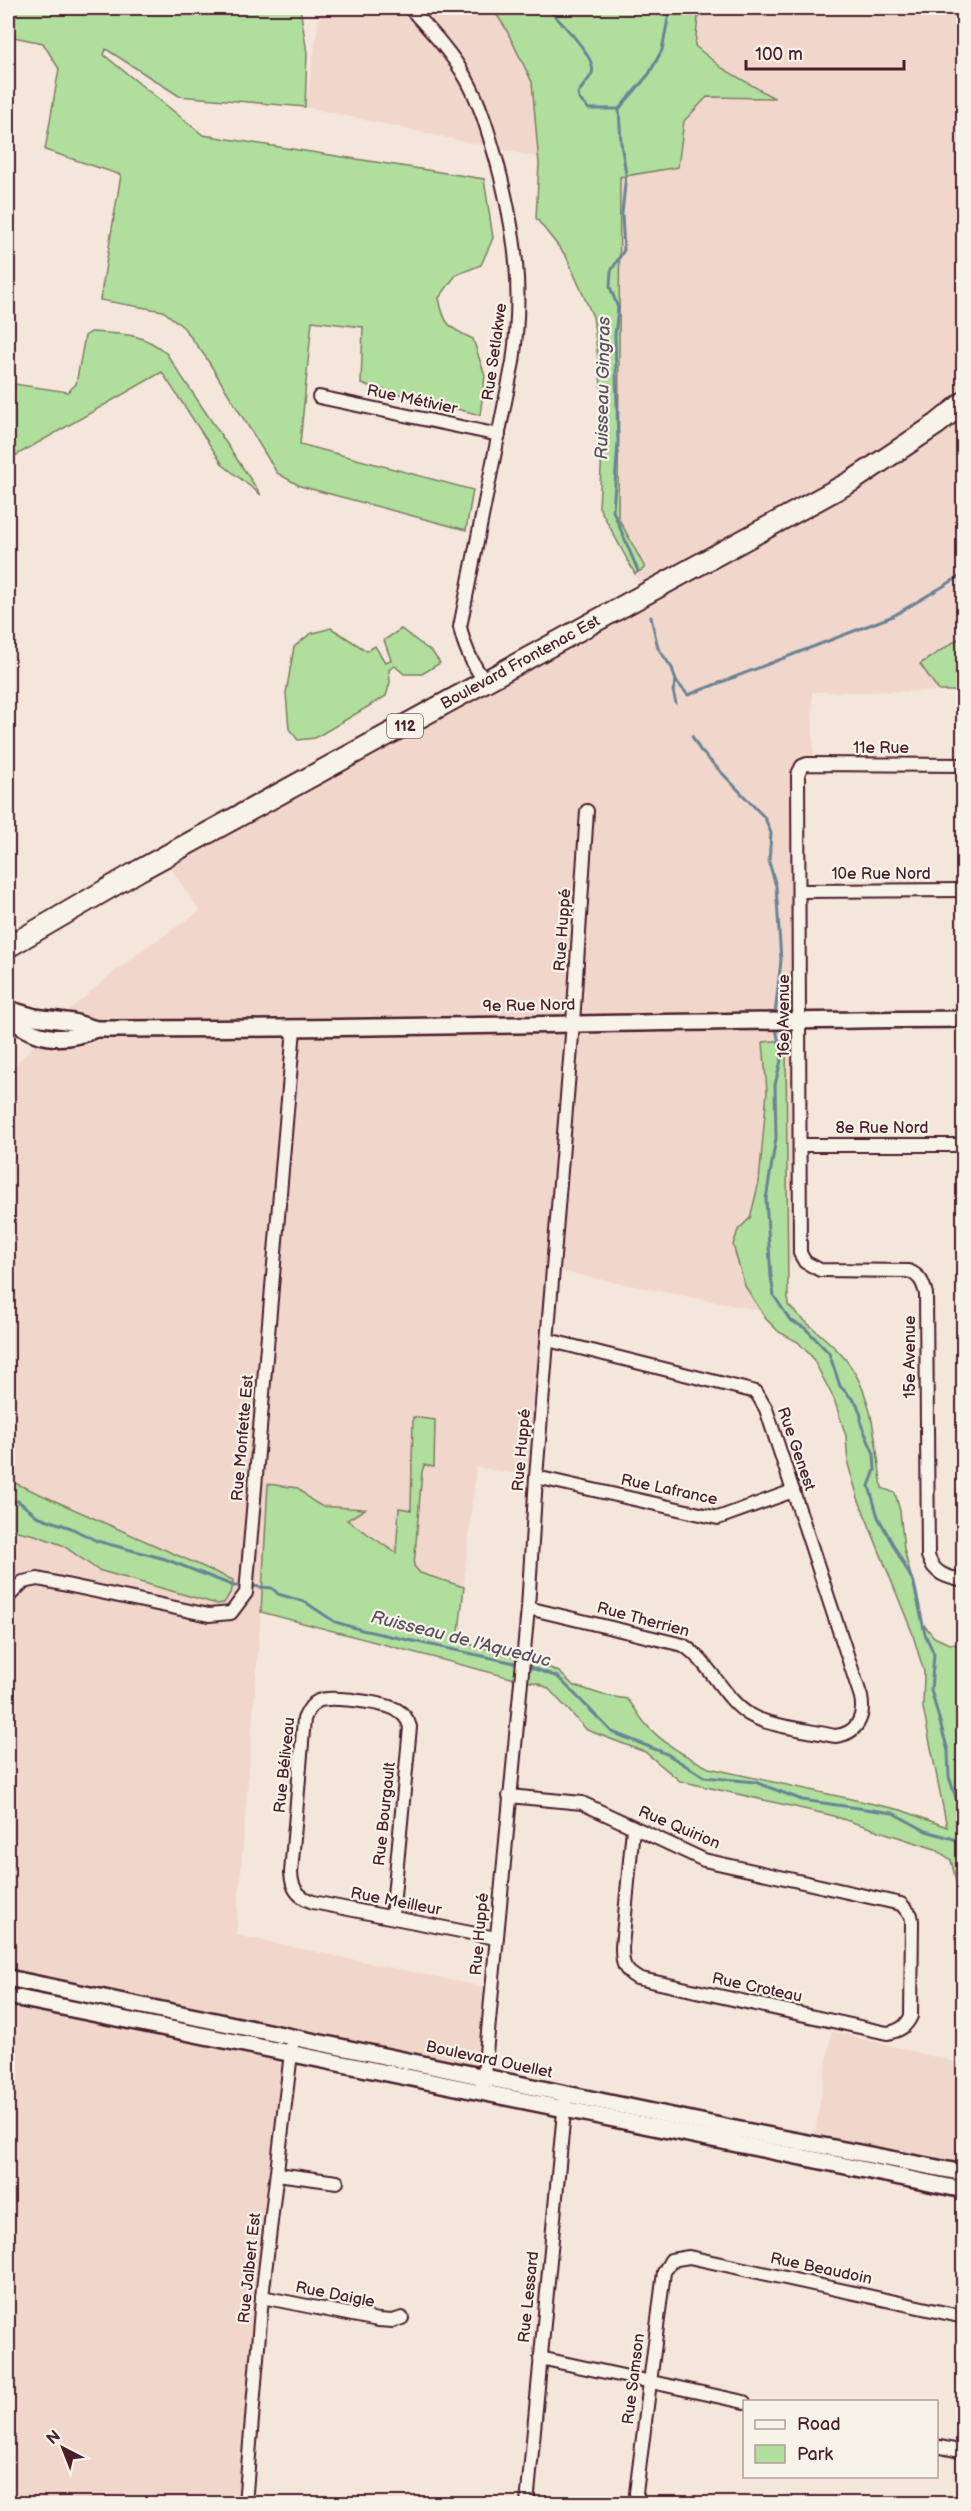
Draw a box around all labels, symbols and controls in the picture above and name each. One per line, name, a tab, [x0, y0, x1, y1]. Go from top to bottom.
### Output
scale bar	[746, 33, 904, 71]
text: 100 m	[755, 44, 803, 65]
street label: Rue Setlakwe	[479, 301, 511, 402]
water label: Ruisseau Gingras	[591, 316, 615, 460]
street label: Rue Métivier	[365, 381, 459, 419]
street label: Boulevard Frontenac Est	[437, 611, 603, 713]
road number: 112	[387, 714, 423, 738]
street label: 11e Rue	[853, 739, 909, 758]
street label: 10e Rue Nord	[831, 865, 931, 884]
street label: Rue Huppé	[551, 888, 575, 972]
street label: 16e Avenue	[775, 974, 794, 1058]
street label: 9e Rue Nord	[482, 996, 576, 1016]
street label: 8e Rue Nord	[836, 1119, 928, 1138]
street label: 15e Avenue	[901, 1315, 920, 1398]
street label: Rue Monfette Est	[228, 1374, 258, 1502]
street label: Rue Genest	[773, 1405, 819, 1493]
street label: Rue Huppé	[509, 1408, 535, 1492]
street label: Rue Lafrance	[619, 1470, 720, 1510]
street label: Rue Therrien	[595, 1599, 691, 1641]
water label: Ruisseau de l'Aqueduc	[369, 1606, 554, 1672]
street label: Rue Béliveau	[271, 1716, 299, 1814]
street label: Rue Bourgault	[370, 1761, 400, 1867]
street label: Rue Quirion	[635, 1802, 723, 1854]
street label: Rue Meilleur	[349, 1884, 443, 1920]
street label: Rue Huppé	[467, 1892, 493, 1976]
street label: Rue Croteau	[710, 1969, 804, 2007]
street label: Boulevard Ouellet	[424, 2037, 554, 2083]
street label: Rue Jalbert Est	[235, 2212, 265, 2324]
street label: Rue Beaudoin	[768, 2249, 874, 2289]
street label: Rue Lessard	[515, 2250, 543, 2344]
street label: Rue Daigle	[294, 2278, 377, 2312]
street label: Rue Samson	[619, 2332, 649, 2426]
legend	[743, 2400, 938, 2478]
text: Road	[797, 2414, 841, 2435]
north arrow	[33, 2418, 93, 2478]
text: N	[43, 2427, 65, 2449]
text: Park	[797, 2444, 833, 2465]

